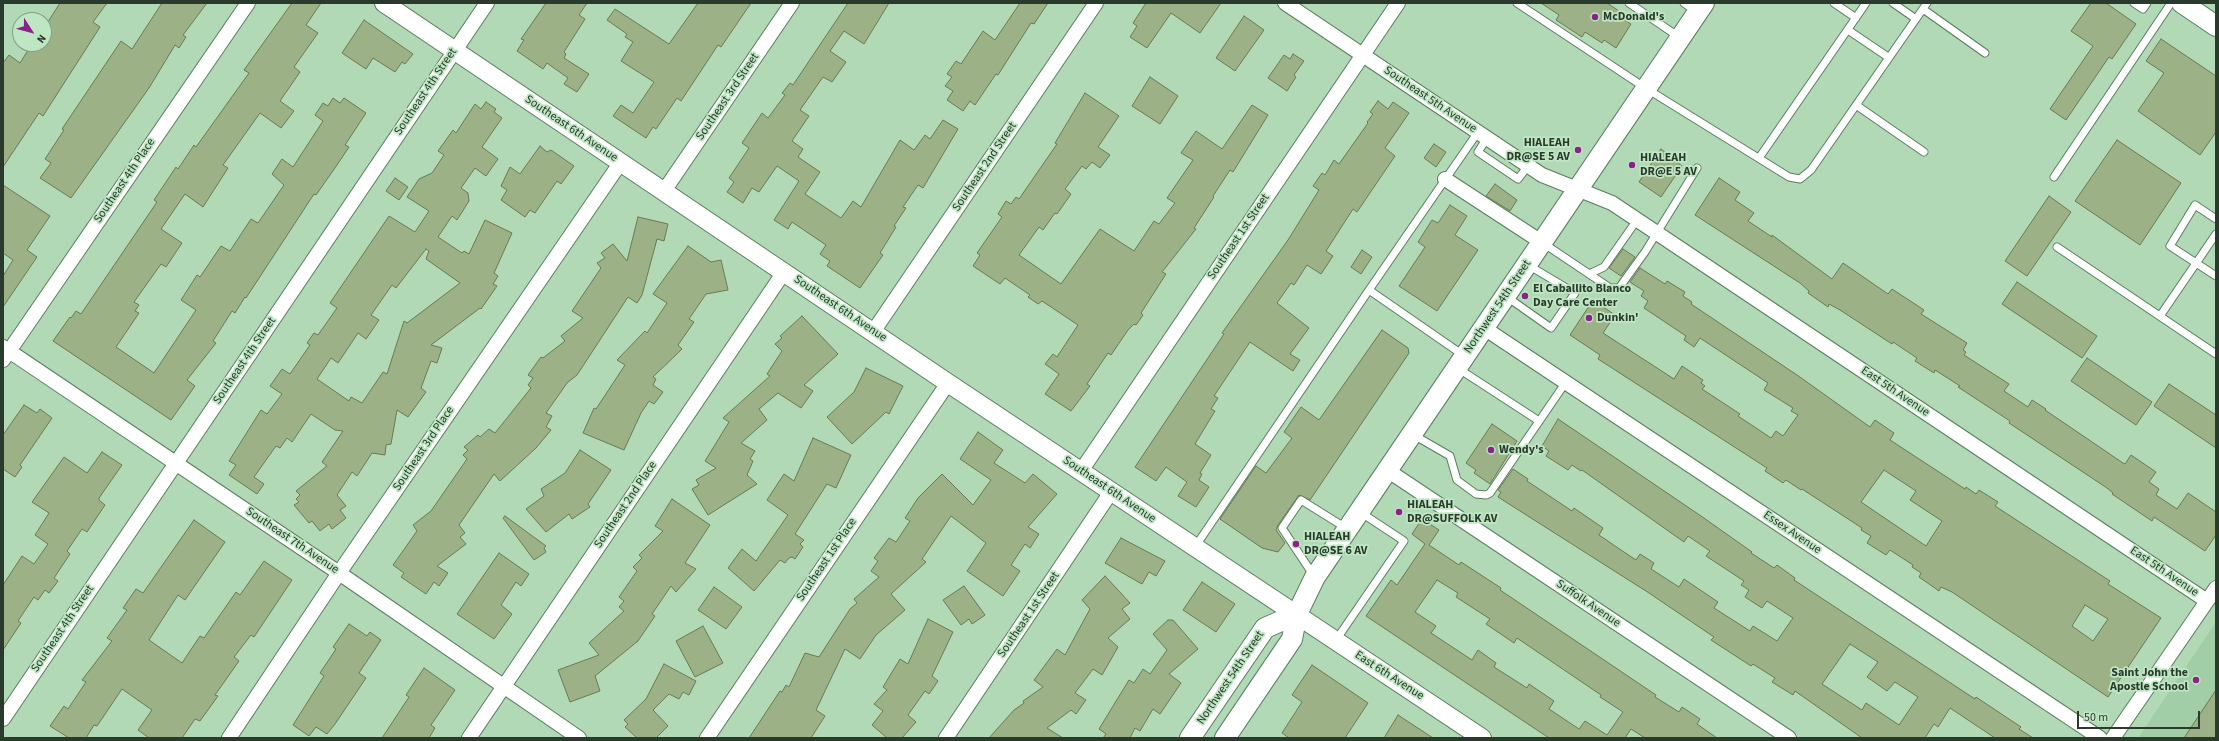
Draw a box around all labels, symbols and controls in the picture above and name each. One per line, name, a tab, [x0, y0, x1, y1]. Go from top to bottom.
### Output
place label: McDonald's	[1603, 10, 1664, 24]
north arrow	[12, 12, 52, 52]
marker: McDonald's	[1590, 12, 1600, 22]
text: N	[33, 31, 50, 46]
street label: Southeast 4th Street	[391, 46, 461, 138]
street label: Southeast 3rd Street	[693, 51, 763, 143]
street label: Southeast 5th Avenue	[1381, 64, 1479, 136]
street label: Southeast 6th Avenue	[522, 93, 620, 165]
street label: Southeast 2nd Street	[950, 120, 1020, 214]
street label: Southeast 4th Place	[91, 136, 159, 226]
place label: HIALEAH DR@SE 5 AV	[1506, 136, 1570, 164]
marker: HIALEAH DR@SE 5 AV	[1573, 145, 1583, 155]
place label: HIALEAH DR@E 5 AV	[1640, 151, 1697, 179]
marker: HIALEAH DR@E 5 AV	[1627, 160, 1637, 170]
street label: Southeast 1st Street	[1205, 191, 1273, 283]
street label: Northwest 54th Street	[1461, 257, 1535, 357]
street label: Southeast 6th Avenue	[791, 273, 889, 345]
place label: El Caballito Blanco Day Care Center	[1533, 282, 1631, 310]
marker: El Caballito Blanco Day Care Center	[1520, 291, 1530, 301]
place label: Dunkin'	[1597, 311, 1639, 325]
marker: Dunkin'	[1584, 313, 1594, 323]
street label: Southeast 4th Street	[210, 315, 280, 407]
street label: East 5th Avenue	[1858, 364, 1932, 420]
street label: Southeast 3rd Place	[390, 404, 458, 494]
place label: Wendy's	[1499, 443, 1544, 457]
marker: Wendy's	[1486, 445, 1496, 455]
street label: Southeast 6th Avenue	[1060, 454, 1158, 526]
street label: Southeast 2nd Place	[592, 459, 660, 551]
place label: HIALEAH DR@SUFFOLK AV	[1407, 498, 1497, 526]
street label: Southeast 7th Avenue	[243, 505, 341, 577]
marker: HIALEAH DR@SUFFOLK AV	[1394, 507, 1404, 517]
street label: Essex Avenue	[1760, 508, 1824, 558]
street label: Southeast 1st Place	[794, 516, 860, 604]
place label: HIALEAH DR@SE 6 AV	[1304, 530, 1368, 558]
marker: HIALEAH DR@SE 6 AV	[1291, 539, 1301, 549]
street label: East 5th Avenue	[2127, 544, 2201, 600]
street label: Southeast 1st Street	[995, 569, 1063, 661]
street label: Suffolk Avenue	[1553, 577, 1623, 631]
street label: Southeast 4th Street	[28, 583, 98, 675]
street label: Northwest 54th Street	[1194, 628, 1268, 728]
street label: East 6th Avenue	[1352, 648, 1426, 704]
place label: Saint John the Apostle School	[2110, 666, 2188, 694]
marker: Saint John the Apostle School	[2191, 675, 2201, 685]
scale bar	[2079, 703, 2202, 729]
text: 50 m	[2084, 709, 2108, 726]

